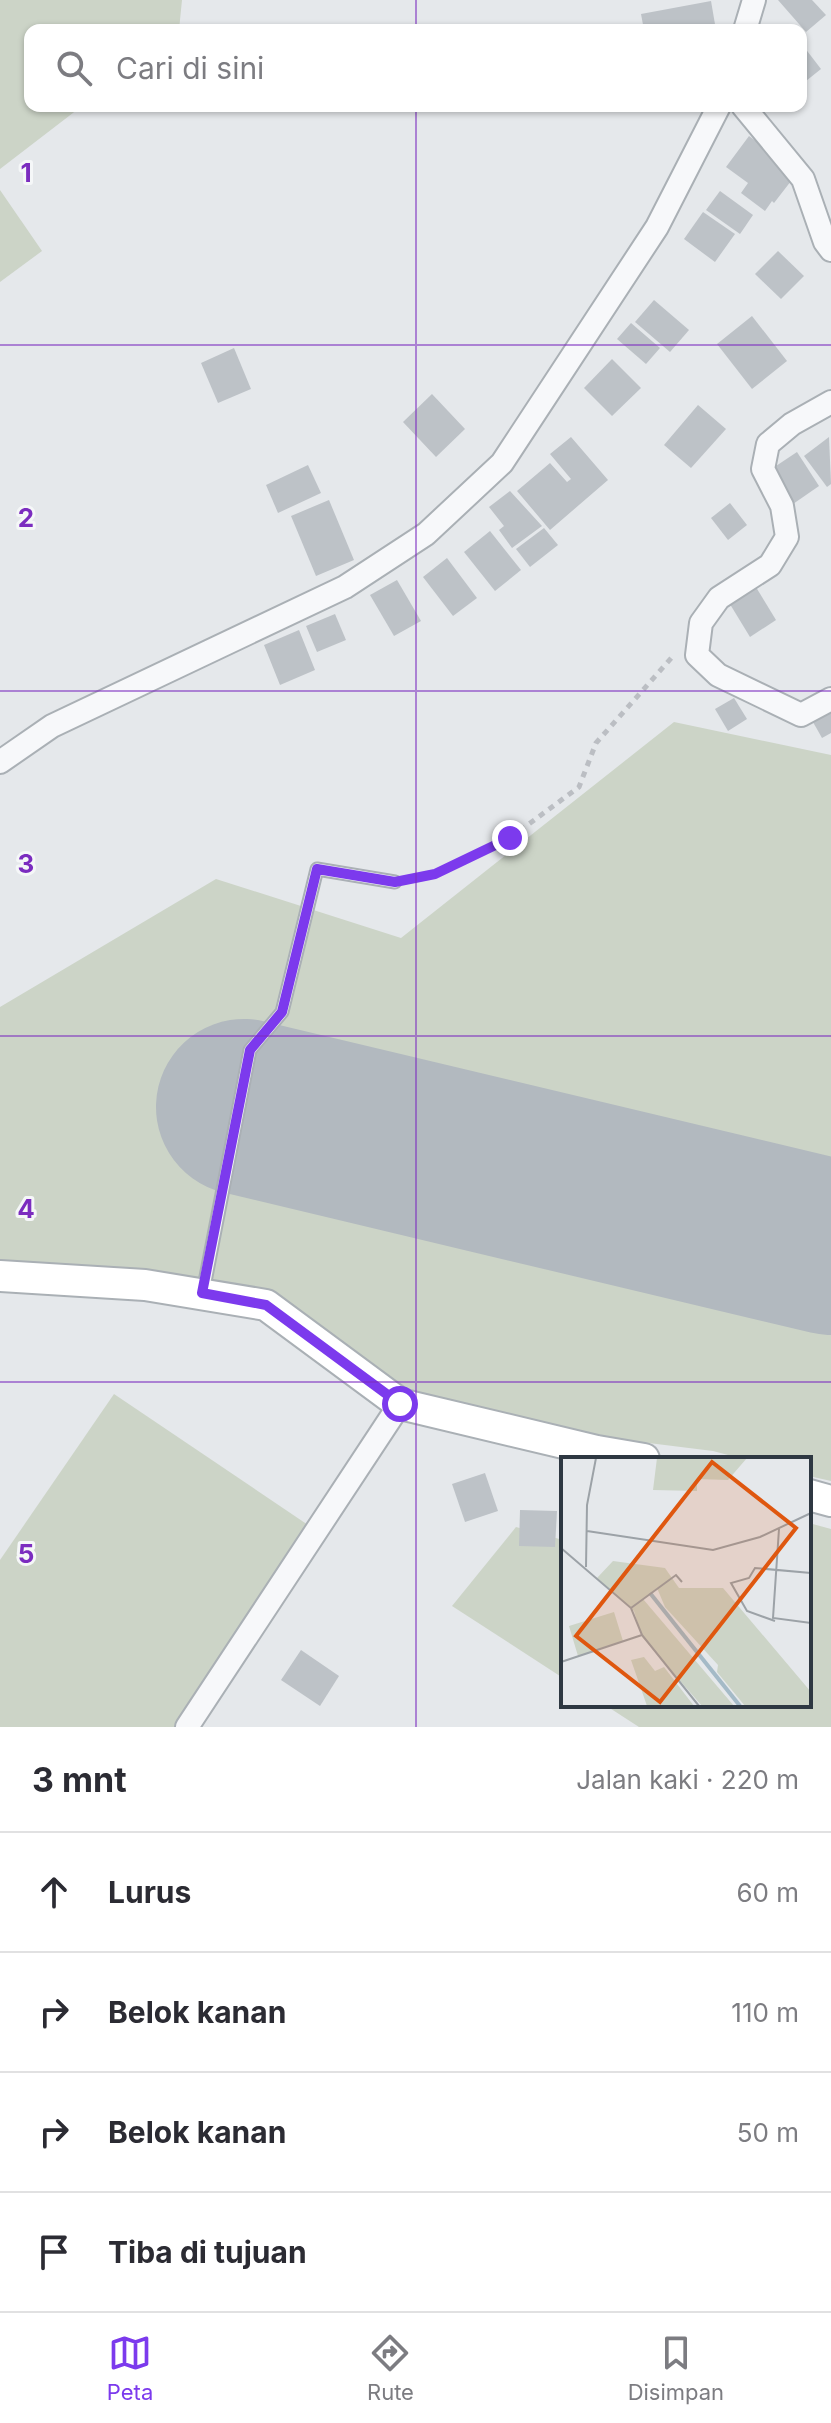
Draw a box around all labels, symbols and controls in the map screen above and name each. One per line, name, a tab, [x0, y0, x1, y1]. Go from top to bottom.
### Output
search box	[24, 24, 807, 112]
icon: search	[52, 46, 96, 90]
text: Cari di sini	[116, 50, 264, 86]
text: 1	[20, 157, 32, 188]
text: 2	[18, 502, 34, 533]
route end	[492, 820, 528, 856]
text: 3	[18, 848, 34, 879]
text: 4	[17, 1193, 35, 1224]
route start	[382, 1386, 418, 1422]
inset map	[561, 1457, 811, 1707]
text: 5	[18, 1538, 34, 1569]
text: 3 mnt	[32, 1759, 127, 1800]
text: Jalan kaki · 220 m	[576, 1764, 799, 1795]
icon: ahead	[32, 1870, 76, 1914]
text: Lurus	[108, 1874, 191, 1910]
text: 60 m	[736, 1877, 799, 1908]
icon: right	[32, 1990, 76, 2034]
text: Belok kanan	[108, 1994, 286, 2030]
text: 110 m	[731, 1997, 799, 2028]
icon: right	[32, 2110, 76, 2154]
text: Belok kanan	[108, 2114, 286, 2150]
text: 50 m	[737, 2117, 799, 2148]
icon: arrive	[32, 2230, 76, 2274]
text: Tiba di tujuan	[108, 2234, 307, 2270]
tab: Peta	[107, 2331, 153, 2405]
tab: Rute	[367, 2331, 414, 2405]
tab: Disimpan	[628, 2331, 724, 2405]

